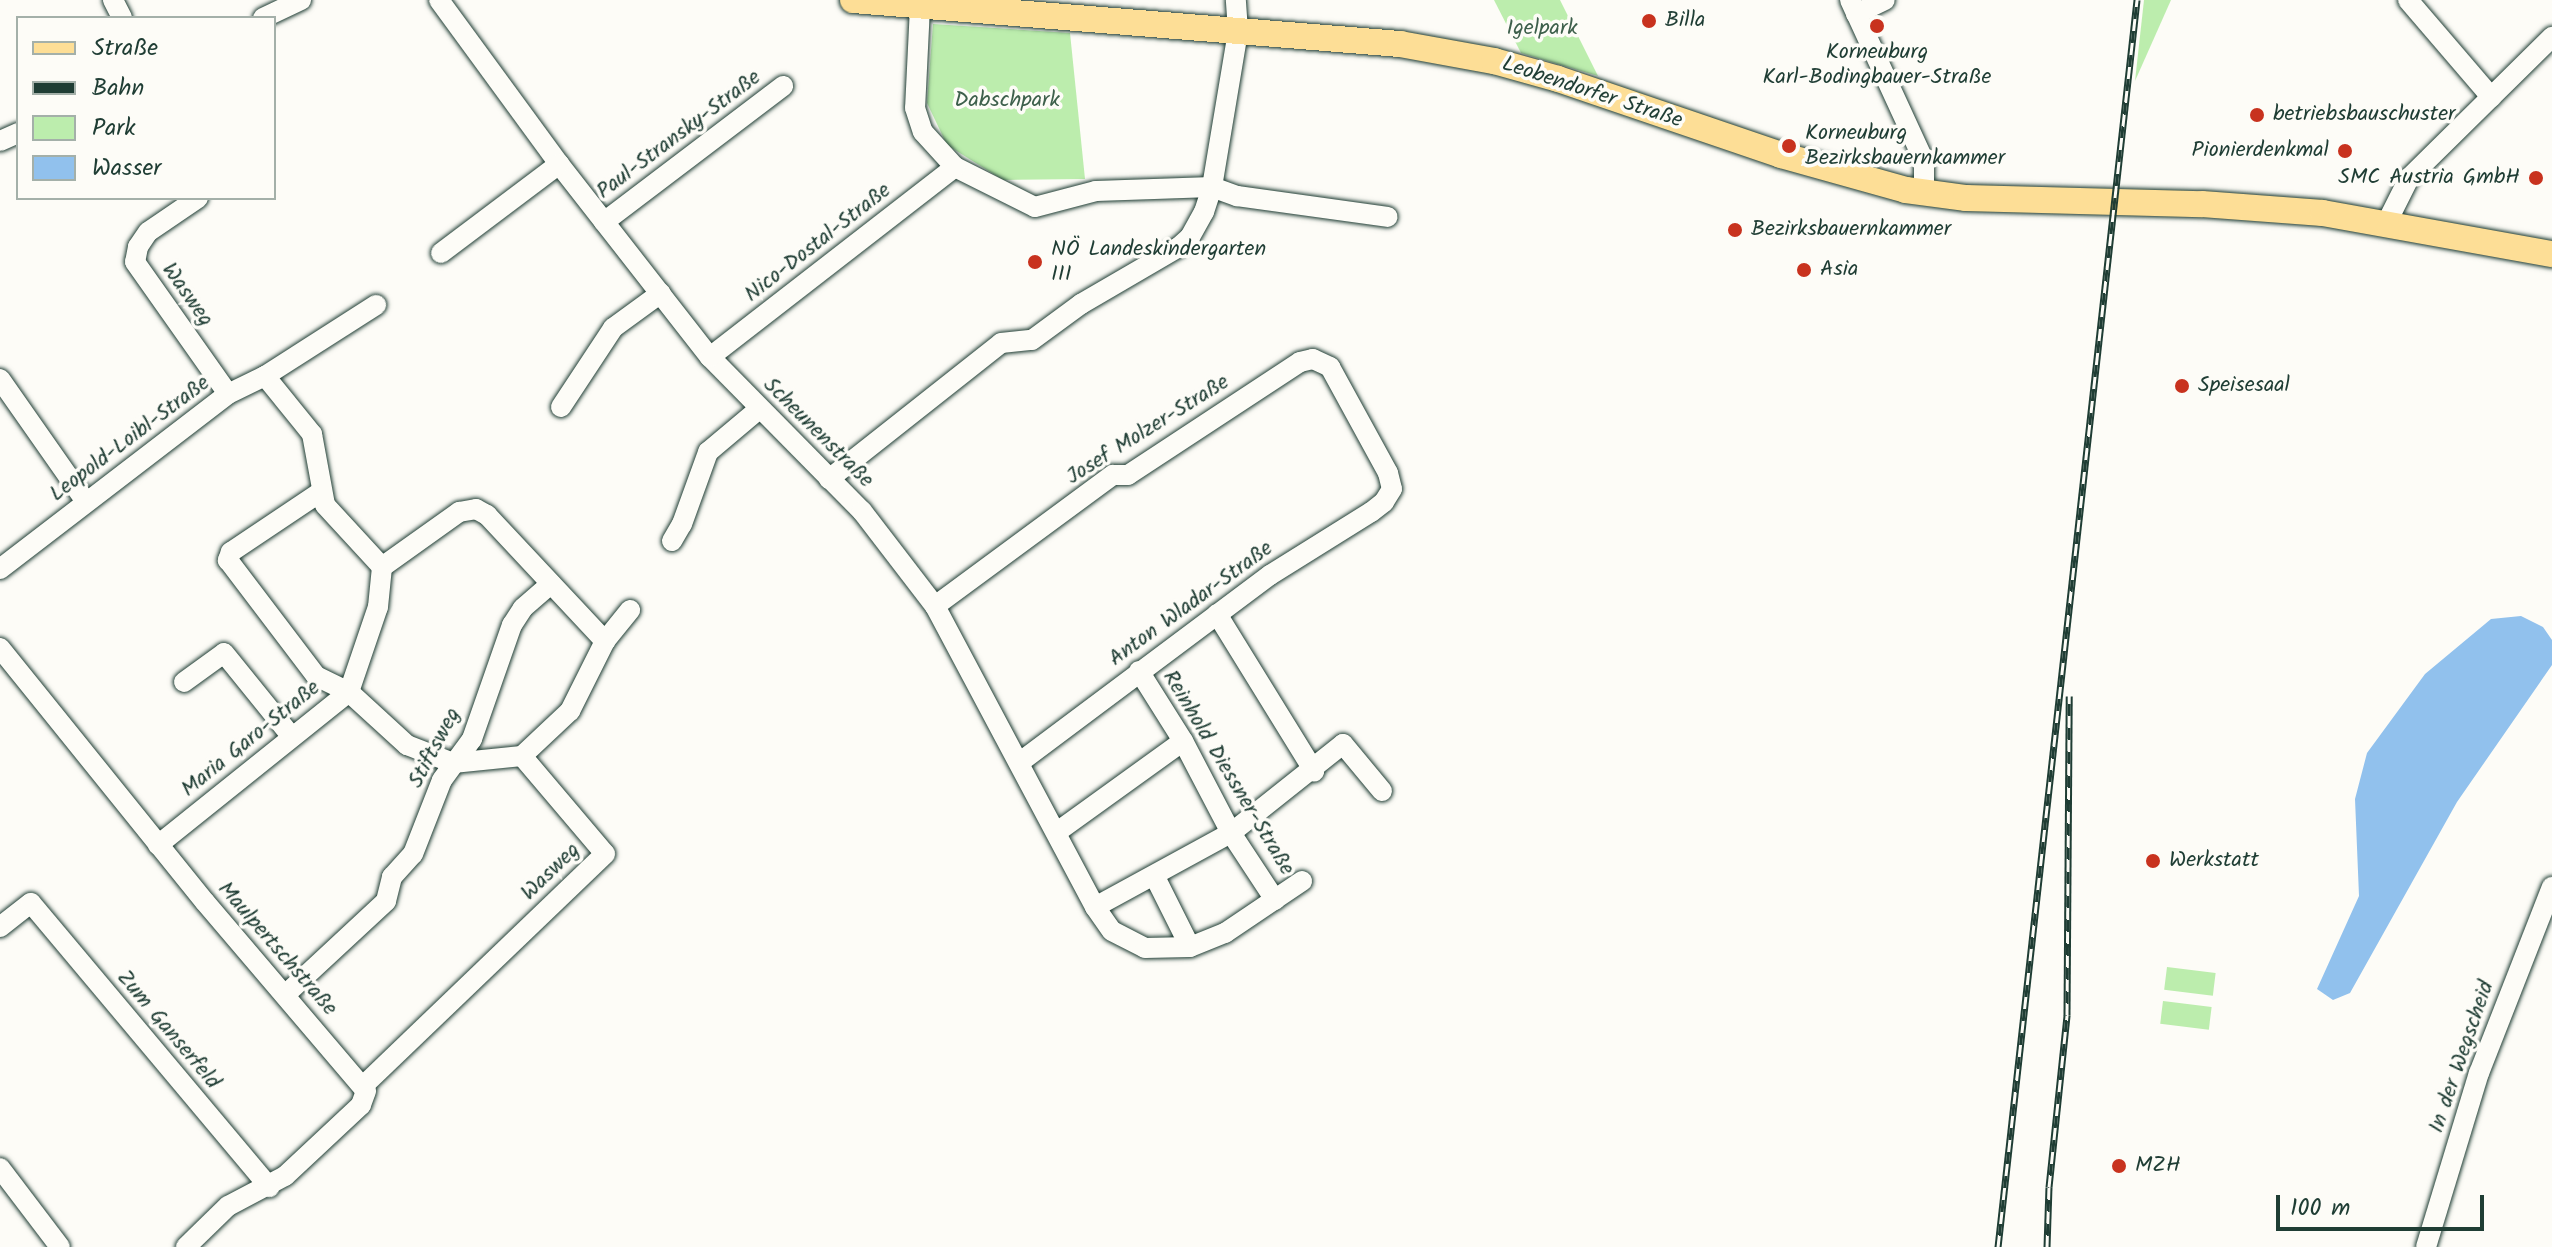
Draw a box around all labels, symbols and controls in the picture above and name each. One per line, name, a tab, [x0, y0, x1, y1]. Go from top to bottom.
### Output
place label: Billa	[1665, 8, 1705, 34]
marker: Billa	[1640, 12, 1658, 30]
legend	[16, 16, 276, 200]
park label: Igelpark	[1507, 16, 1577, 42]
marker: Korneuburg Karl-Bodingbauer-Straße	[1868, 17, 1886, 35]
text: Straße	[92, 29, 158, 68]
place label: Korneuburg Karl-Bodingbauer-Straße	[1763, 39, 1991, 90]
street label: Leobendorfer Straße	[1498, 51, 1686, 135]
street label: Paul-Stransky-Straße	[592, 65, 766, 205]
text: Bahn	[92, 69, 144, 108]
park label: Dabschpark	[954, 88, 1060, 114]
place label: betriebsbauschuster	[2273, 102, 2455, 128]
marker: betriebsbauschuster	[2248, 106, 2266, 124]
text: Park	[92, 109, 136, 148]
place label: Korneuburg Bezirksbauernkammer	[1805, 120, 2005, 172]
marker: Korneuburg Bezirksbauernkammer	[1780, 137, 1798, 155]
place label: Pionierdenkmal	[2192, 138, 2329, 164]
marker: Pionierdenkmal	[2336, 142, 2354, 160]
text: Wasser	[92, 149, 161, 188]
place label: SMC Austria GmbH	[2338, 165, 2520, 191]
marker: SMC Austria GmbH	[2527, 169, 2545, 187]
street label: Nico-Dostal-Straße	[740, 178, 896, 308]
place label: Bezirksbauernkammer	[1751, 217, 1951, 243]
marker: Bezirksbauernkammer	[1726, 221, 1744, 239]
place label: NÖ Landeskindergarten III	[1051, 236, 1266, 288]
marker: NÖ Landeskindergarten III	[1026, 253, 1044, 271]
place label: Asia	[1820, 257, 1858, 283]
street label: Wasweg	[156, 258, 218, 332]
marker: Asia	[1795, 261, 1813, 279]
street label: Josef Molzer-Straße	[1062, 369, 1234, 491]
street label: Leopold-Loibl-Straße	[45, 370, 215, 508]
street label: Scheunenstraße	[757, 372, 879, 494]
place label: Speisesaal	[2198, 373, 2290, 399]
marker: Speisesaal	[2173, 377, 2191, 395]
street label: Anton Wladar-Straße	[1104, 536, 1278, 672]
street label: Reinhold Diessner-Straße	[1156, 666, 1300, 880]
street label: Maria Garo-Straße	[176, 675, 326, 803]
street label: Stiftsweg	[403, 704, 467, 792]
street label: Wasweg	[516, 837, 586, 907]
place label: Werkstatt	[2169, 848, 2259, 874]
marker: Werkstatt	[2144, 852, 2162, 870]
street label: Maulpertschstraße	[212, 877, 342, 1021]
street label: Zum Ganserfeld	[111, 965, 225, 1095]
street label: In der Wegscheid	[2424, 978, 2500, 1136]
place label: MZH	[2135, 1153, 2181, 1179]
marker: MZH	[2110, 1157, 2128, 1175]
scale bar	[2280, 1179, 2488, 1229]
text: 100 m	[2290, 1189, 2350, 1228]

